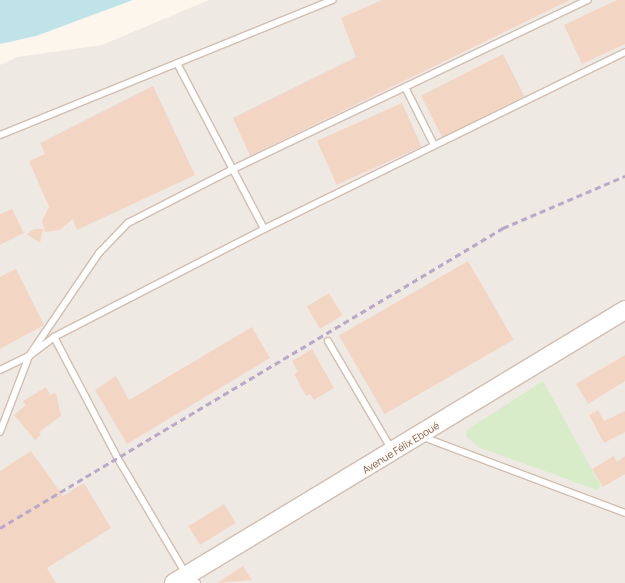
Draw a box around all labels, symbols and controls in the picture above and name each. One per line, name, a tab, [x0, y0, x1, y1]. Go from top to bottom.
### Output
street label: Avenue Félix Eboué	[360, 420, 442, 476]

